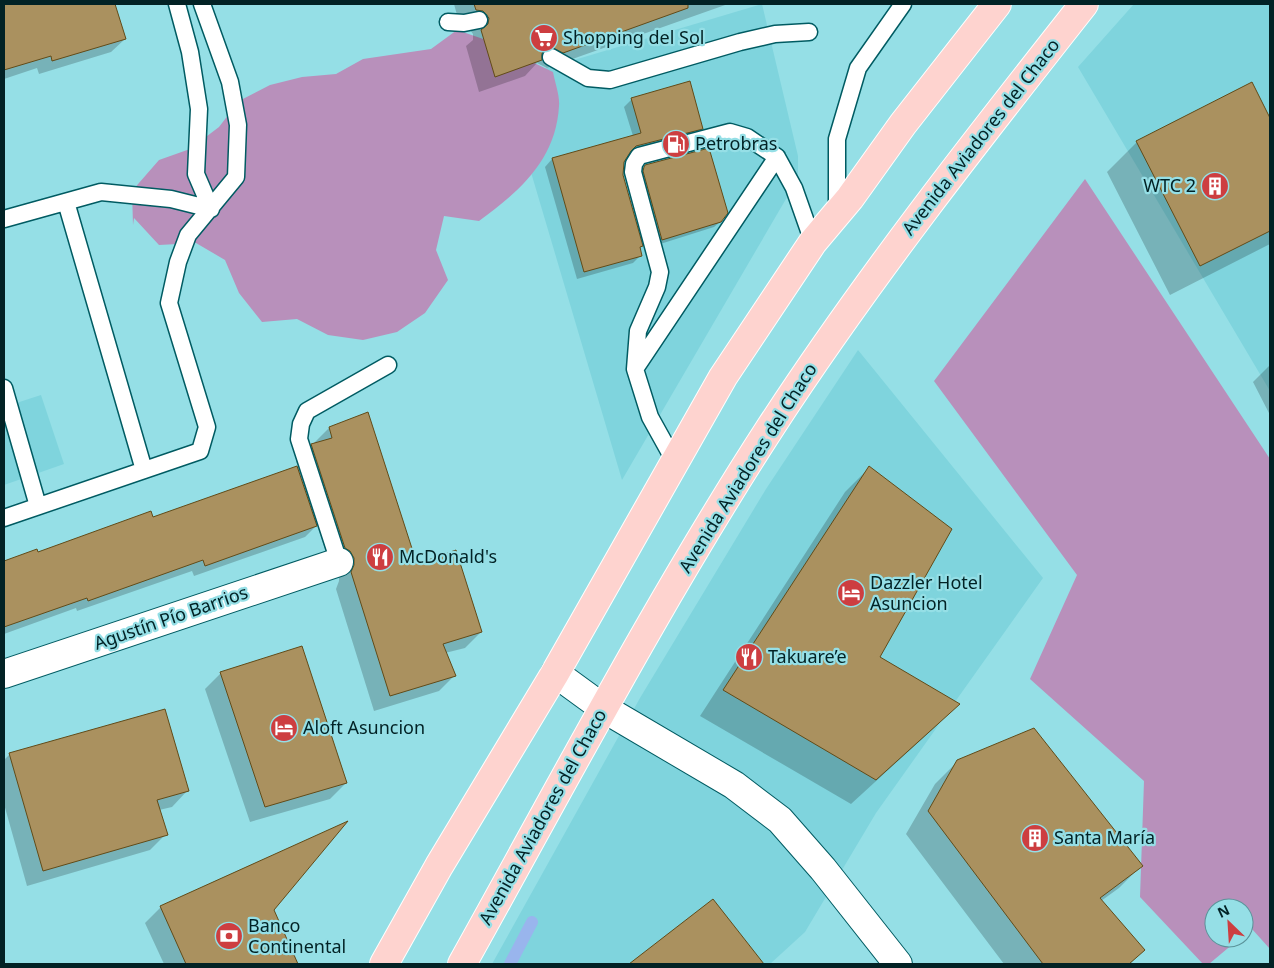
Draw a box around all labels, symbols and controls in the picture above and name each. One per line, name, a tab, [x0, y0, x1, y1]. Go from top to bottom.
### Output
supermarket icon: Shopping del Sol	[529, 23, 559, 53]
place label: Shopping del Sol	[563, 25, 705, 49]
street label: Avenida Aviadores del Chaco	[896, 33, 1064, 240]
fuel station icon: Petrobras	[661, 129, 691, 159]
place label: Petrobras	[695, 131, 777, 155]
building icon: WTC 2	[1200, 171, 1230, 201]
place label: WTC 2	[1143, 173, 1196, 197]
street label: Avenida Aviadores del Chaco	[673, 358, 822, 577]
restaurant icon: McDonald's	[365, 542, 395, 572]
place label: McDonald's	[399, 544, 497, 568]
place label: Dazzler Hotel Asuncion	[870, 570, 983, 615]
hotel icon: Dazzler Hotel Asuncion	[836, 578, 866, 608]
street label: Agustín Pío Barrios	[91, 579, 251, 655]
restaurant icon: Takuare’e	[734, 642, 764, 672]
place label: Takuare’e	[768, 644, 847, 668]
street label: Avenida Aviadores del Chaco	[473, 704, 612, 929]
hotel icon: Aloft Asuncion	[269, 713, 299, 743]
place label: Aloft Asuncion	[303, 715, 425, 739]
building icon: Santa María	[1020, 823, 1050, 853]
place label: Santa María	[1054, 825, 1155, 849]
north arrow	[1204, 898, 1254, 948]
text: N	[1214, 900, 1232, 922]
place label: Banco Continental	[248, 913, 346, 958]
bank icon: Banco Continental	[214, 921, 244, 951]

